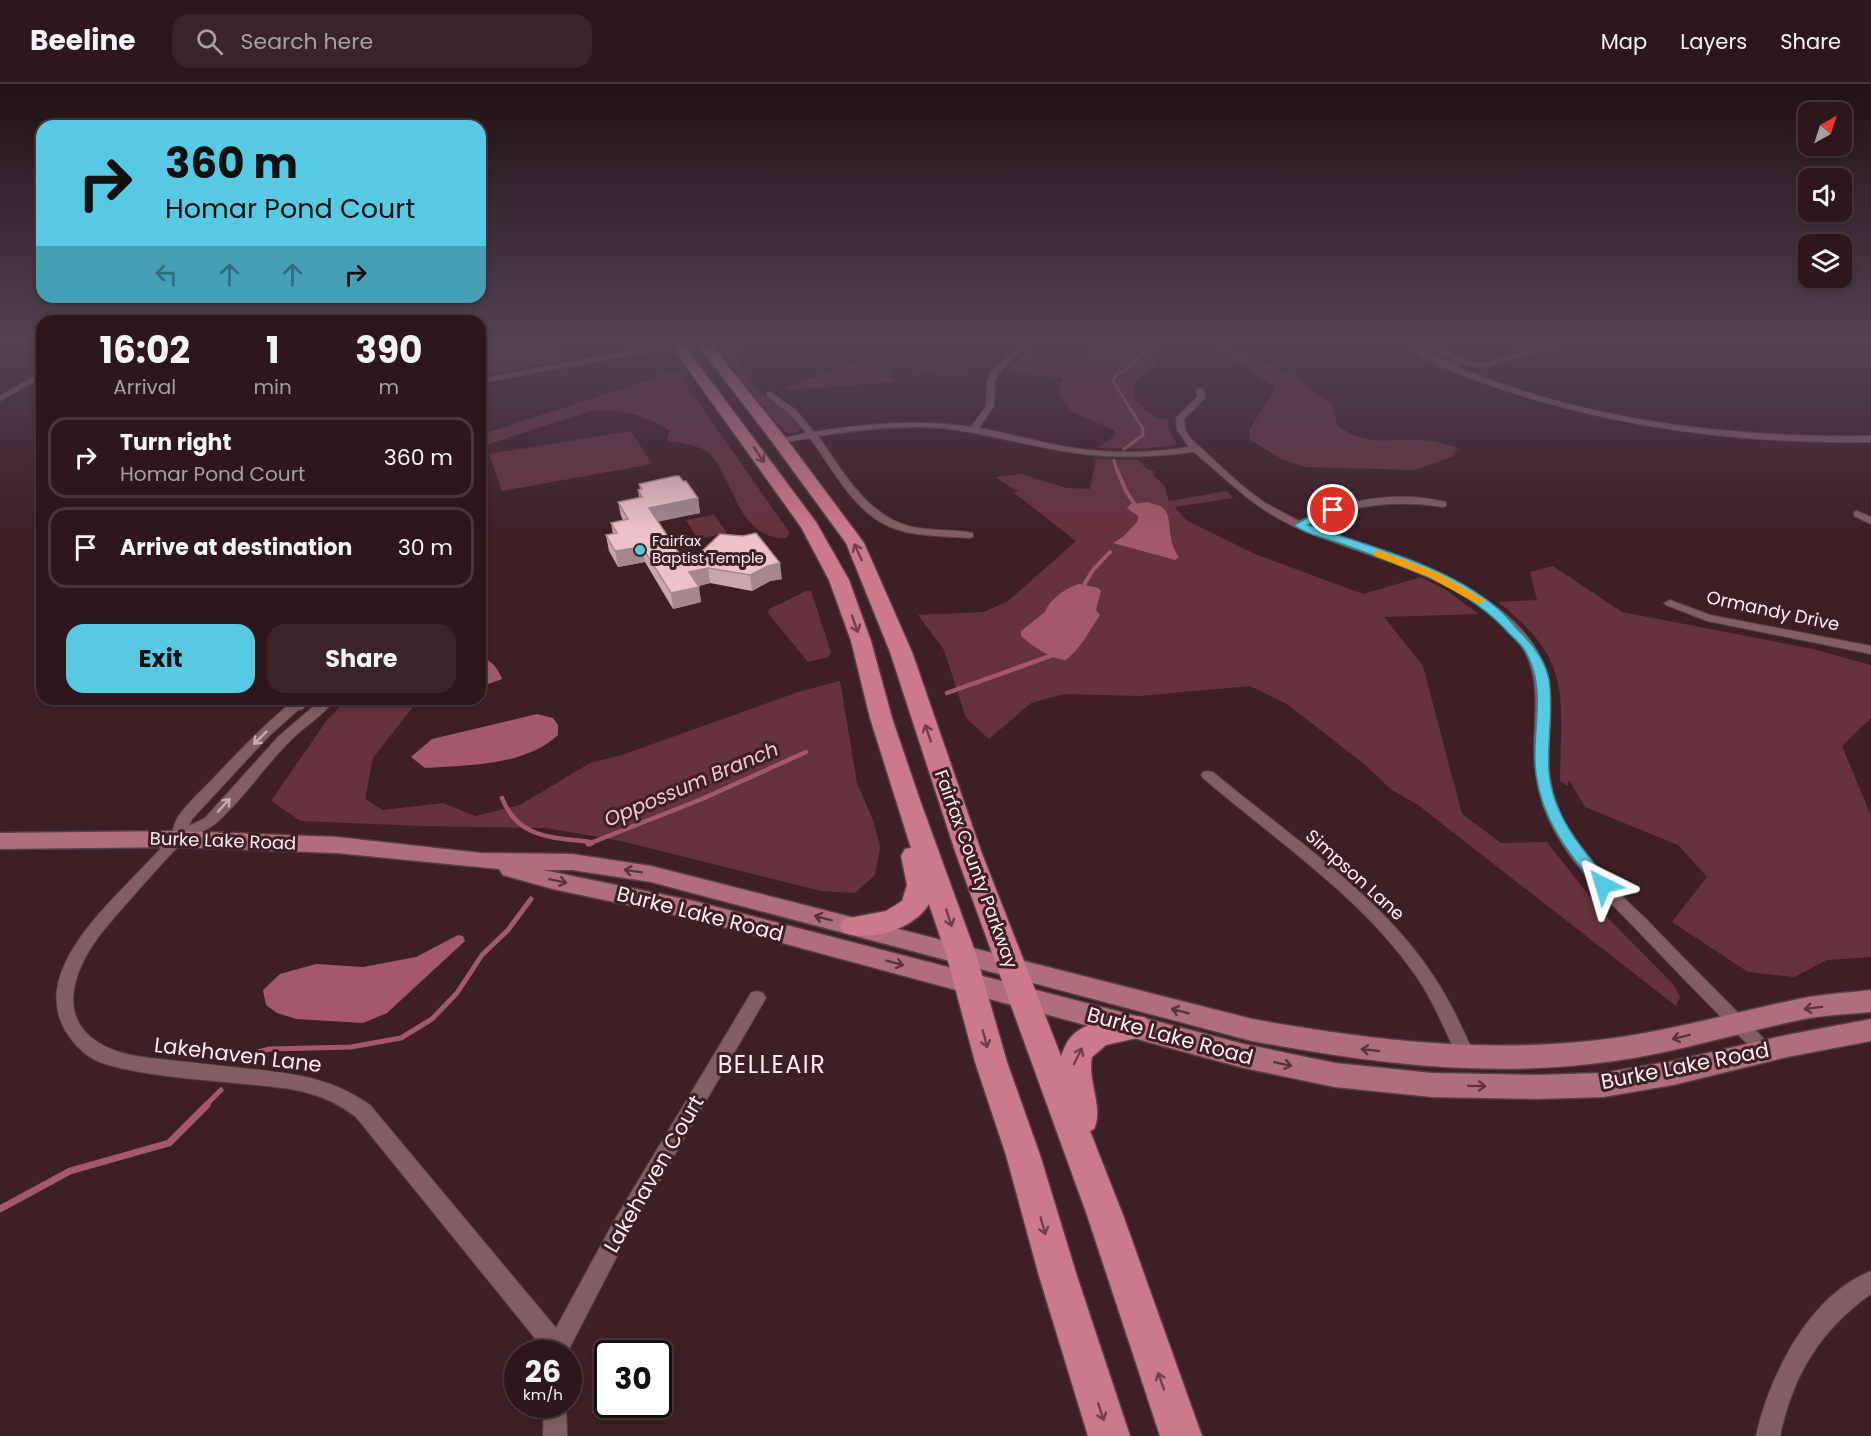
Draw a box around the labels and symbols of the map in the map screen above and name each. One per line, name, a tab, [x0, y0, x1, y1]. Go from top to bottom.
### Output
north arrow	[1798, 102, 1852, 156]
one-way arrow	[754, 446, 766, 463]
pin	[1307, 484, 1358, 535]
place label: Fairfax Baptist Temple	[652, 530, 764, 568]
marker: Fairfax Baptist Temple	[633, 543, 647, 557]
one-way arrow	[852, 543, 863, 561]
street label: Ormandy Drive	[1704, 584, 1842, 637]
one-way arrow	[850, 614, 861, 633]
one-way arrow	[922, 724, 933, 743]
one-way arrow	[252, 731, 267, 746]
water label: Oppossum Branch	[600, 735, 782, 833]
street label: Fairfax County Parkway	[929, 766, 1024, 972]
one-way arrow	[217, 798, 231, 813]
street label: Simpson Lane	[1300, 823, 1410, 926]
street label: Burke Lake Road	[149, 825, 297, 856]
position arrow	[1571, 853, 1635, 917]
one-way arrow	[624, 866, 644, 877]
one-way arrow	[548, 876, 567, 888]
street label: Burke Lake Road	[614, 879, 787, 948]
one-way arrow	[944, 908, 955, 927]
one-way arrow	[814, 912, 833, 923]
one-way arrow	[885, 958, 904, 969]
street label: Burke Lake Road	[1084, 999, 1256, 1072]
one-way arrow	[1803, 1002, 1823, 1013]
one-way arrow	[1170, 1004, 1189, 1016]
street label: Lakehaven Lane	[153, 1030, 323, 1079]
one-way arrow	[980, 1030, 992, 1049]
one-way arrow	[1671, 1032, 1690, 1044]
street label: Burke Lake Road	[1598, 1035, 1772, 1096]
one-way arrow	[1361, 1044, 1381, 1055]
district label: BELLEAIR	[718, 1048, 826, 1081]
one-way arrow	[1072, 1048, 1084, 1066]
one-way arrow	[1273, 1059, 1293, 1070]
one-way arrow	[1466, 1080, 1486, 1092]
street label: Lakehaven Court	[597, 1090, 710, 1258]
one-way arrow	[1038, 1216, 1049, 1235]
speed limit sign: 30	[594, 1340, 672, 1418]
one-way arrow	[1155, 1372, 1166, 1391]
one-way arrow	[1096, 1402, 1107, 1421]

